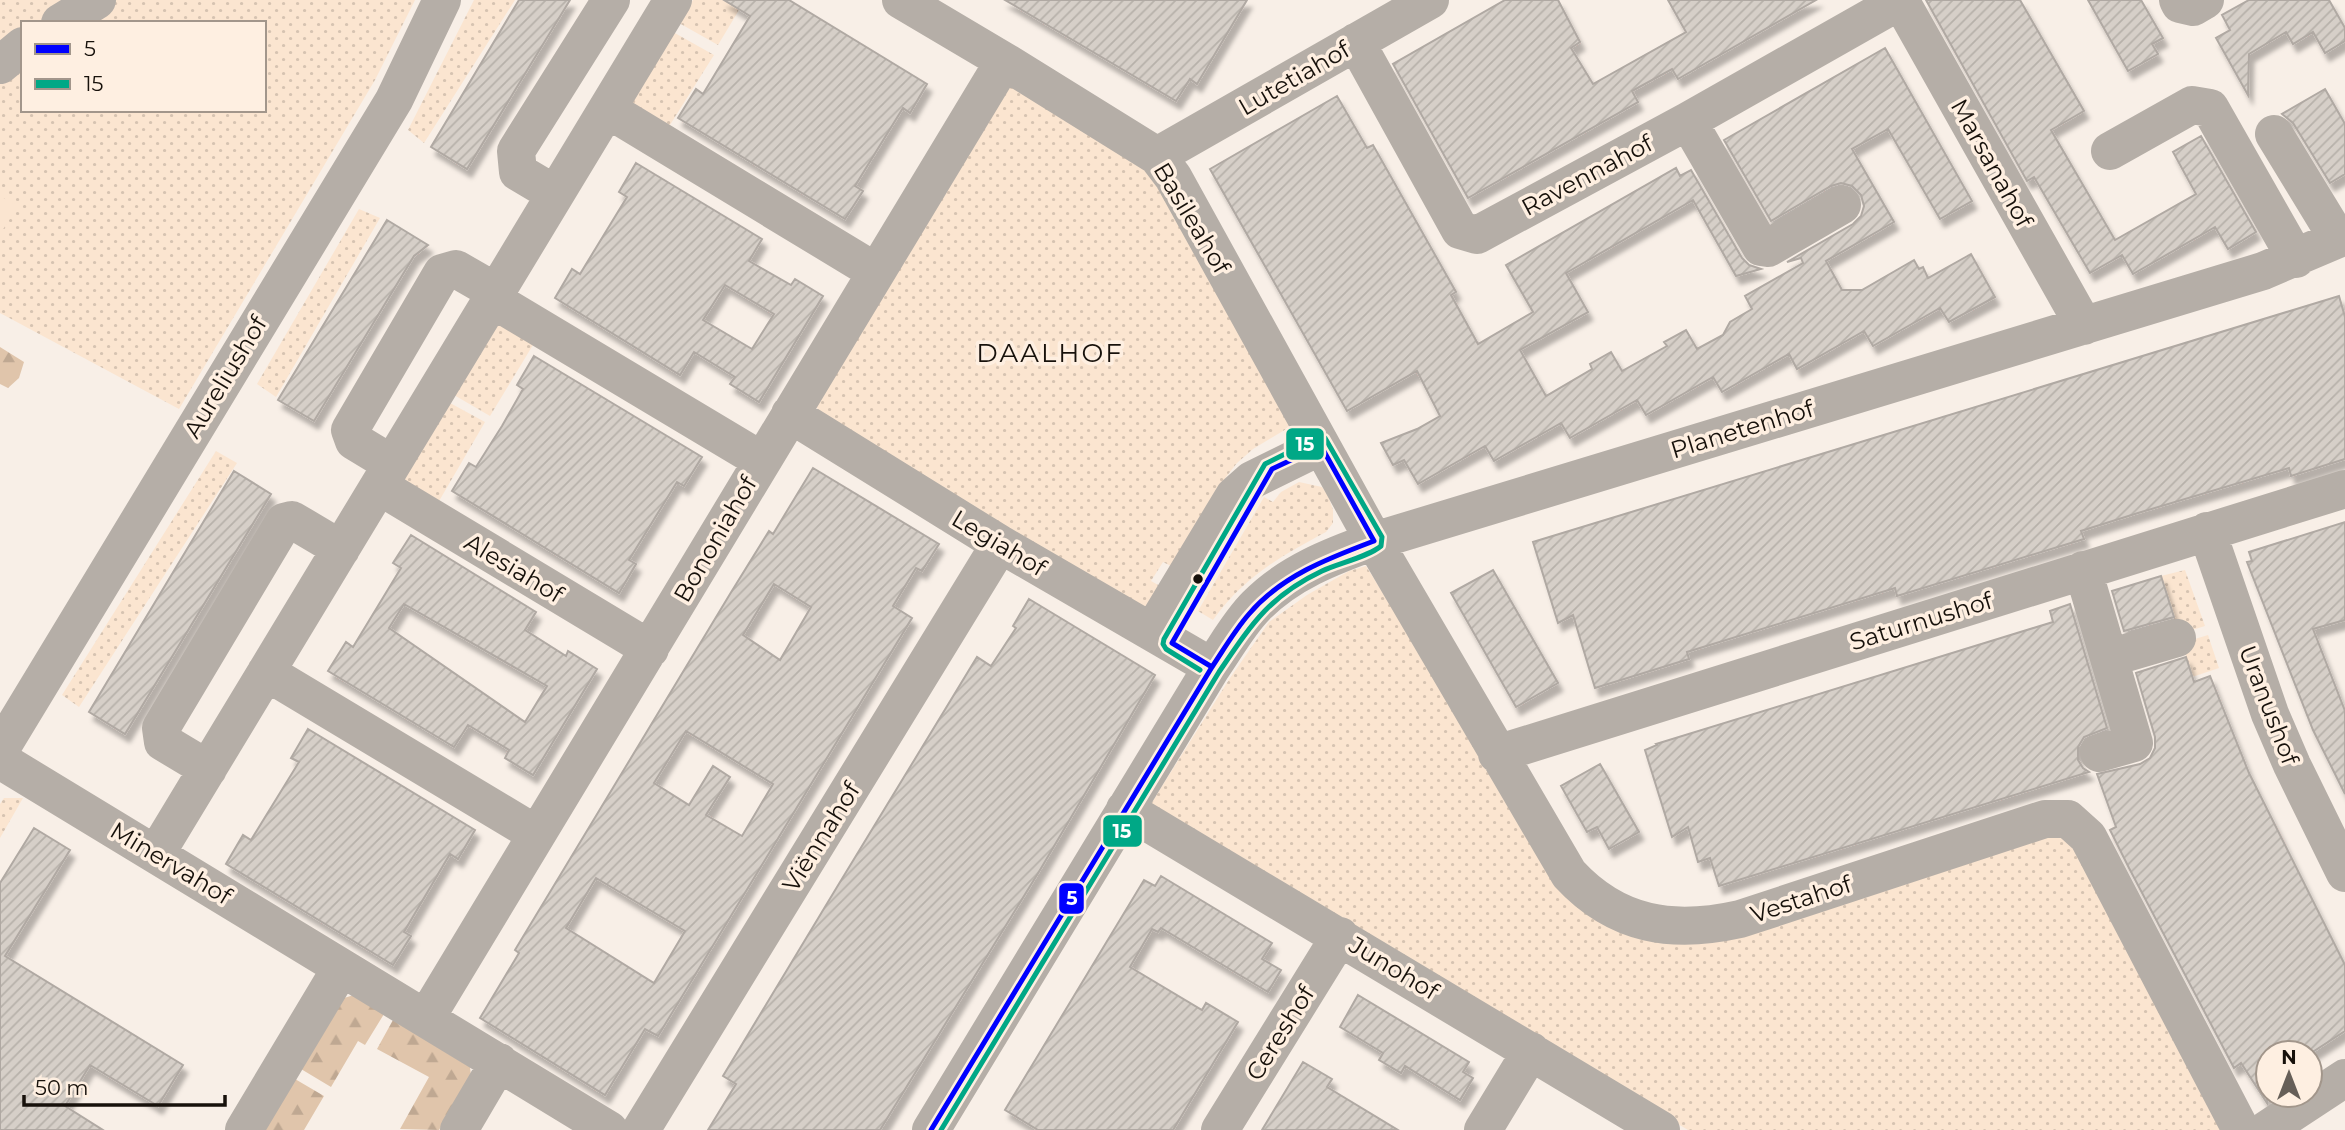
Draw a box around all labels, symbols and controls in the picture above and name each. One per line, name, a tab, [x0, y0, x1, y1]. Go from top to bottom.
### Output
legend	[21, 21, 266, 112]
street label: Lutetiahof	[1233, 34, 1356, 121]
text: 5	[84, 36, 96, 61]
text: 15	[84, 71, 104, 96]
street label: Marsanahof	[1945, 94, 2040, 233]
street label: Ravennahof	[1516, 128, 1658, 222]
street label: Basileahof	[1147, 157, 1237, 280]
street label: Aureliushof	[177, 310, 273, 443]
district label: DAALHOF	[976, 337, 1124, 369]
street label: Planetenhof	[1667, 393, 1818, 465]
line badge: 15	[1285, 427, 1325, 461]
text: 15	[1296, 433, 1314, 456]
street label: Bononiahof	[667, 470, 763, 607]
street label: Legiahof	[947, 504, 1052, 583]
street label: Alesiahof	[459, 527, 569, 609]
unlabelled marker	[1191, 572, 1205, 586]
street label: Saturnushof	[1846, 585, 1997, 656]
street label: Uranushof	[2233, 641, 2305, 769]
street label: Viënnahof	[776, 776, 866, 897]
line badge: 15	[1102, 814, 1143, 848]
street label: Minervahof	[105, 816, 238, 911]
text: 15	[1113, 820, 1131, 843]
street label: Vestahof	[1747, 869, 1856, 929]
line badge: 5	[1058, 882, 1085, 915]
text: 5	[1066, 887, 1078, 910]
street label: Junohof	[1343, 930, 1445, 1006]
street label: Cereshof	[1240, 980, 1321, 1086]
north arrow	[2254, 1039, 2324, 1109]
text: N	[2281, 1046, 2297, 1069]
scale bar	[24, 1064, 226, 1108]
text: 50 m	[35, 1075, 89, 1100]

